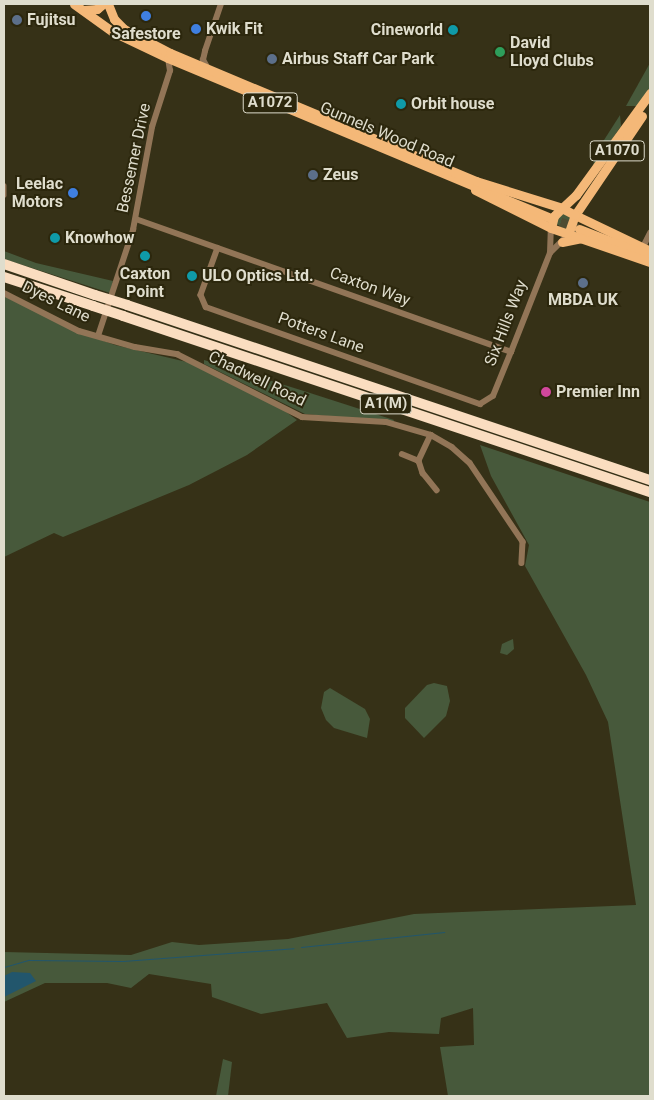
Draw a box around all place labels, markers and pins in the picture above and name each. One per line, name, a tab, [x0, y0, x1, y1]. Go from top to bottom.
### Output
place label: Fujitsu	[27, 10, 76, 30]
marker: Safestore	[140, 10, 152, 22]
marker: Fujitsu	[11, 14, 23, 26]
place label: Kwik Fit	[206, 19, 263, 39]
place label: Cineworld	[371, 20, 443, 40]
marker: Kwik Fit	[190, 23, 202, 35]
place label: Safestore	[111, 24, 181, 44]
marker: Cineworld	[447, 24, 459, 36]
place label: David Lloyd Clubs	[510, 33, 594, 71]
marker: David Lloyd Clubs	[494, 46, 506, 58]
place label: Airbus Staff Car Park	[282, 49, 434, 69]
marker: Airbus Staff Car Park	[266, 53, 278, 65]
place label: Orbit house	[411, 94, 494, 114]
marker: Orbit house	[395, 98, 407, 110]
place label: Zeus	[323, 165, 358, 185]
marker: Zeus	[307, 169, 319, 181]
place label: Leelac Motors	[12, 174, 63, 212]
marker: Leelac Motors	[67, 187, 79, 199]
place label: Knowhow	[65, 228, 135, 248]
marker: Knowhow	[49, 232, 61, 244]
marker: Caxton Point	[139, 250, 151, 262]
place label: Caxton Point	[120, 264, 170, 302]
place label: ULO Optics Ltd.	[202, 266, 314, 286]
marker: ULO Optics Ltd.	[186, 270, 198, 282]
marker: MBDA UK	[577, 277, 589, 289]
place label: MBDA UK	[548, 290, 618, 310]
place label: Premier Inn	[556, 382, 640, 402]
marker: Premier Inn	[540, 386, 552, 398]

